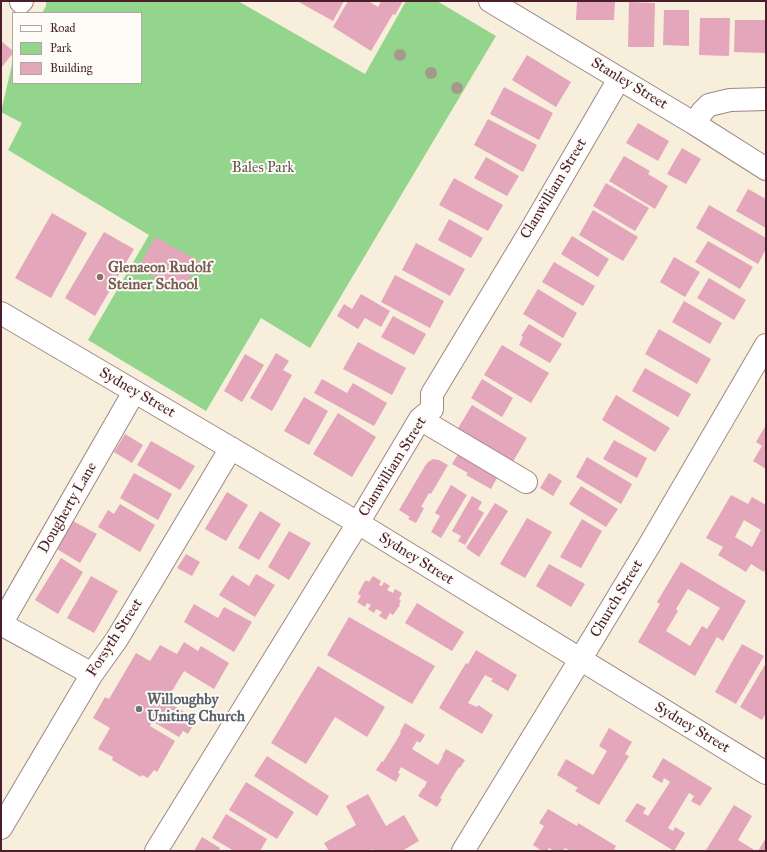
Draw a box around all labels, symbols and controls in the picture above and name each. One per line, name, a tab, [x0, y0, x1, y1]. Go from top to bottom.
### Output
legend	[12, 12, 142, 84]
text: Road	[50, 21, 76, 35]
text: Park	[50, 41, 72, 55]
street label: Stanley Street	[587, 54, 671, 114]
text: Building	[50, 61, 92, 75]
street label: Clanwilliam Street	[517, 135, 591, 243]
park label: Bales Park	[232, 159, 294, 177]
place label: Glenaeon Rudolf Steiner School	[108, 259, 212, 294]
marker: Glenaeon Rudolf Steiner School	[95, 272, 105, 282]
street label: Sydney Street	[96, 364, 178, 422]
street label: Clanwilliam Street	[355, 414, 431, 520]
street label: Dougherty Lane	[35, 459, 101, 557]
street label: Sydney Street	[375, 529, 457, 589]
street label: Church Street	[587, 557, 647, 641]
street label: Forsyth Street	[83, 596, 147, 680]
place label: Willoughby Uniting Church	[147, 691, 245, 726]
street label: Sydney Street	[651, 698, 733, 758]
marker: Willoughby Uniting Church	[134, 704, 144, 714]

